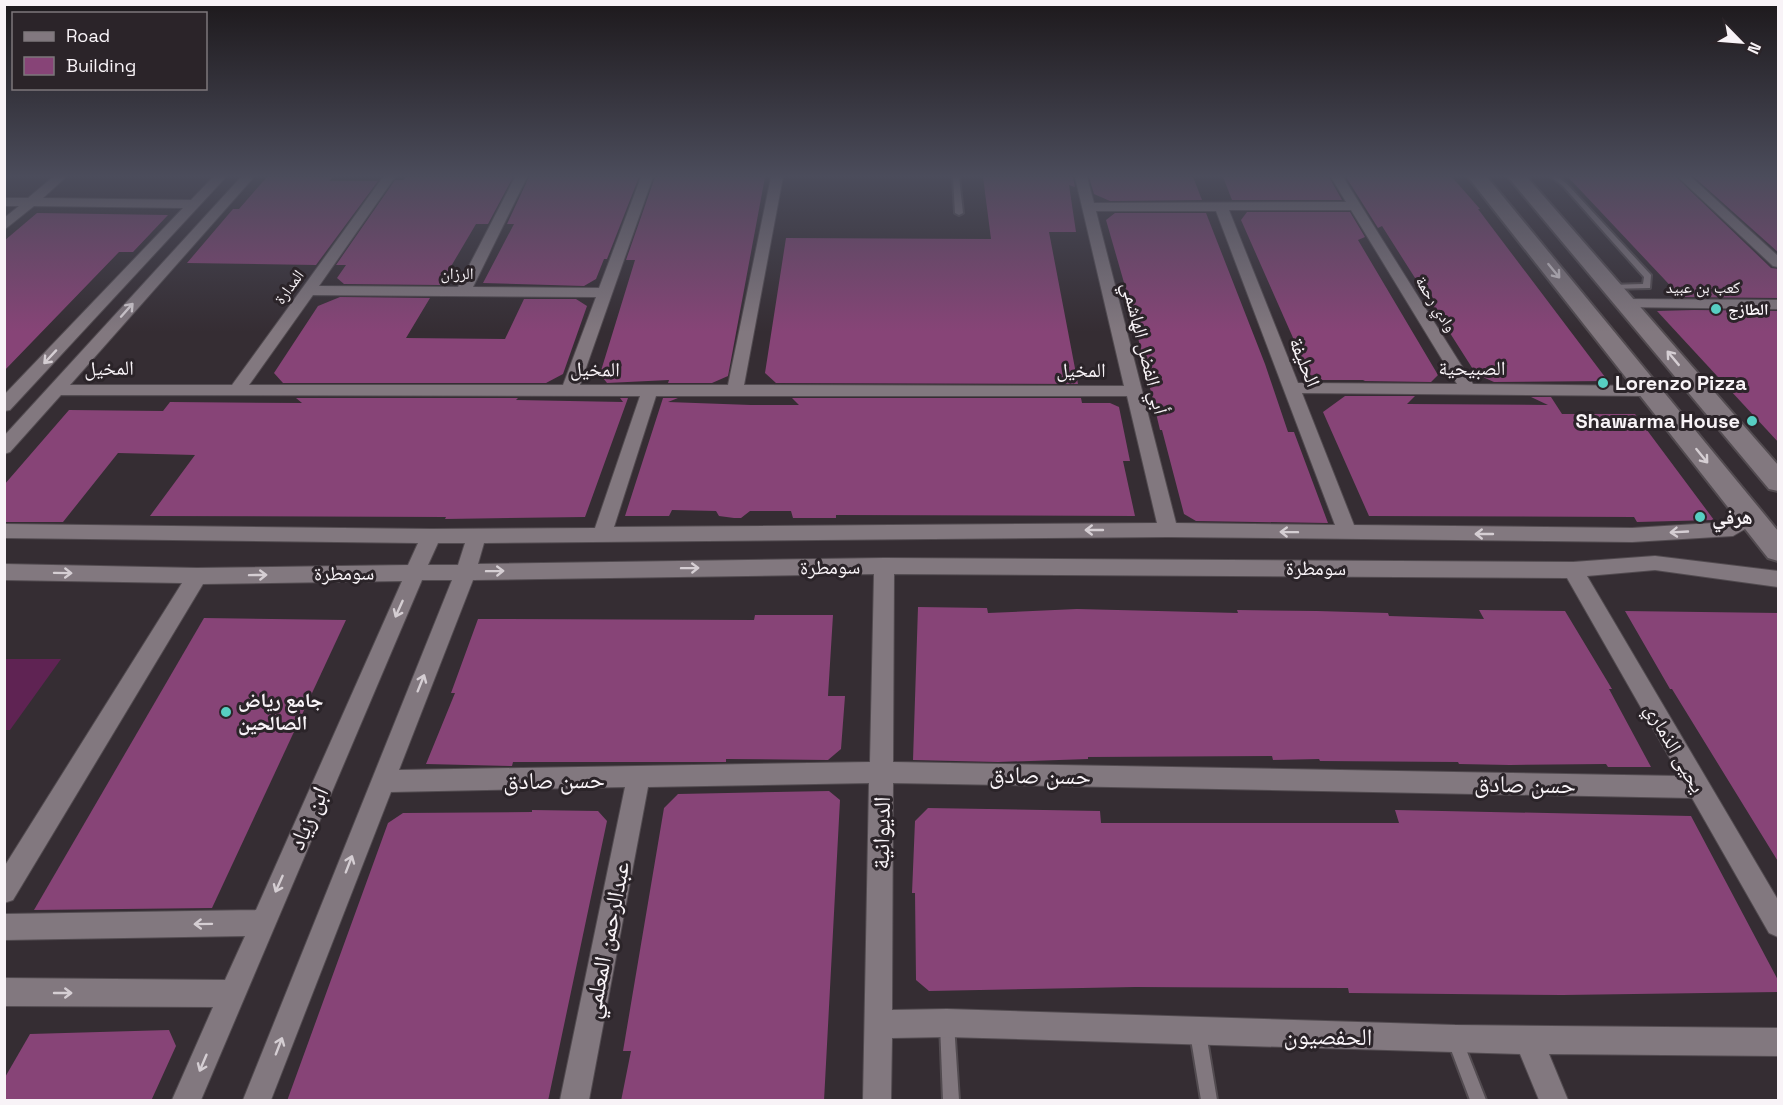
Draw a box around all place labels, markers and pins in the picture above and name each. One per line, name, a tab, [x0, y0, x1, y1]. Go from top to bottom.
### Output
place label: الطازج	[1728, 299, 1768, 320]
marker: الطازج	[1709, 302, 1723, 316]
place label: Lorenzo Pizza	[1615, 370, 1747, 396]
marker: Lorenzo Pizza	[1596, 376, 1610, 390]
place label: Shawarma House	[1575, 408, 1740, 434]
marker: Shawarma House	[1745, 414, 1759, 428]
place label: هرفي	[1712, 504, 1753, 533]
marker: هرفي	[1693, 510, 1707, 524]
place label: جامع رياض الصالحين	[238, 687, 324, 736]
marker: جامع رياض الصالحين	[219, 705, 233, 719]

